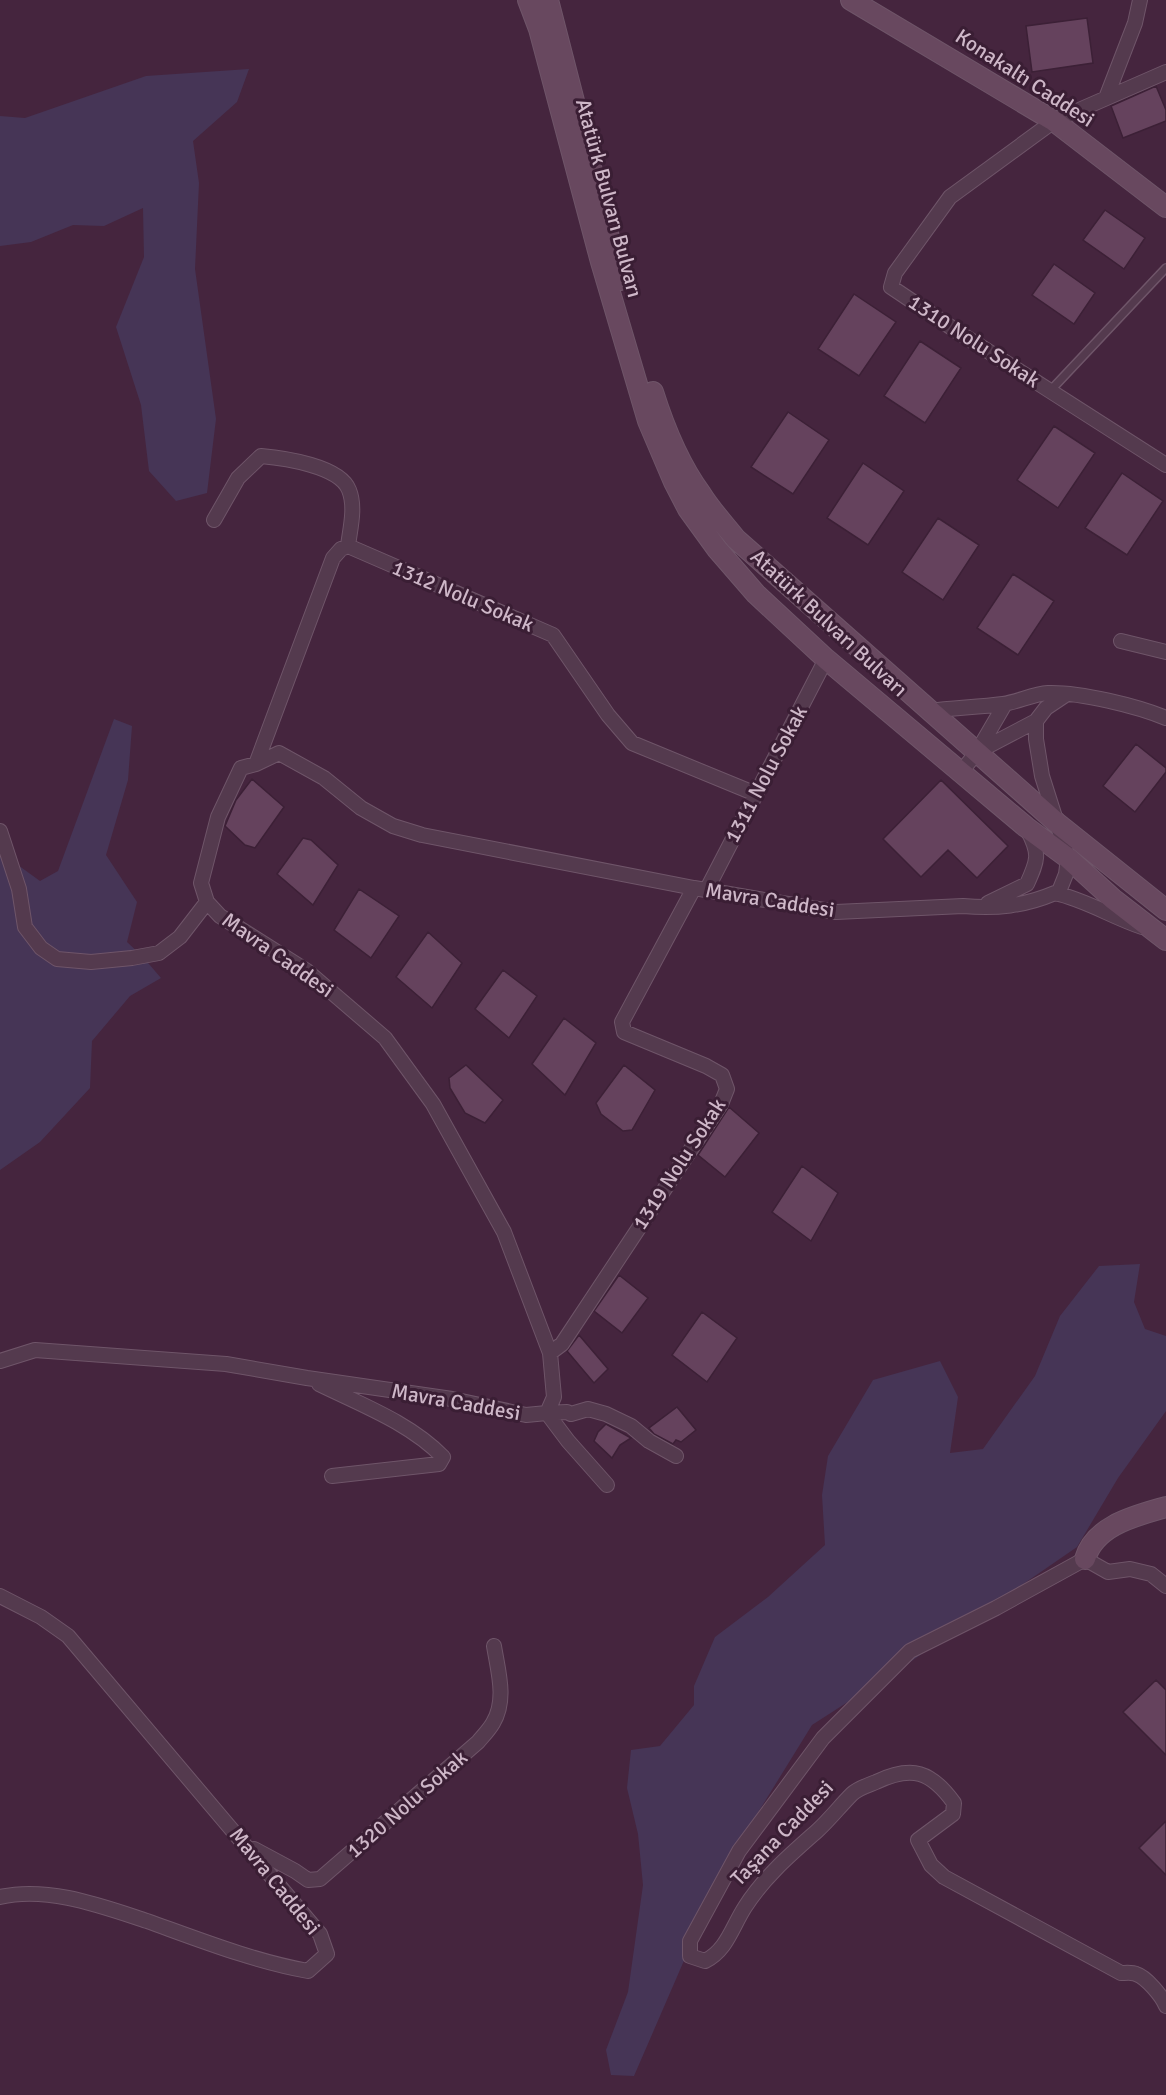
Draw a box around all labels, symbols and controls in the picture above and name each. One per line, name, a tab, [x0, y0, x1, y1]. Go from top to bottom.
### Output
street label: Konakaltı Caddesi	[950, 23, 1100, 133]
street label: Atatürk Bulvarı Bulvarı	[570, 96, 648, 300]
street label: 1310 Nolu Sokak	[903, 289, 1045, 393]
street label: Atatürk Bulvarı Bulvarı	[745, 544, 913, 702]
street label: 1312 Nolu Sokak	[388, 554, 538, 638]
street label: 1311 Nolu Sokak	[719, 701, 813, 847]
street label: Mavra Caddesi	[704, 877, 836, 923]
street label: Mavra Caddesi	[217, 907, 339, 1003]
street label: 1319 Nolu Sokak	[627, 1093, 731, 1235]
street label: Mavra Caddesi	[389, 1378, 523, 1426]
street label: 1320 Nolu Sokak	[341, 1744, 473, 1864]
street label: Taşana Caddesi	[725, 1775, 839, 1891]
street label: Mavra Caddesi	[224, 1822, 326, 1940]

